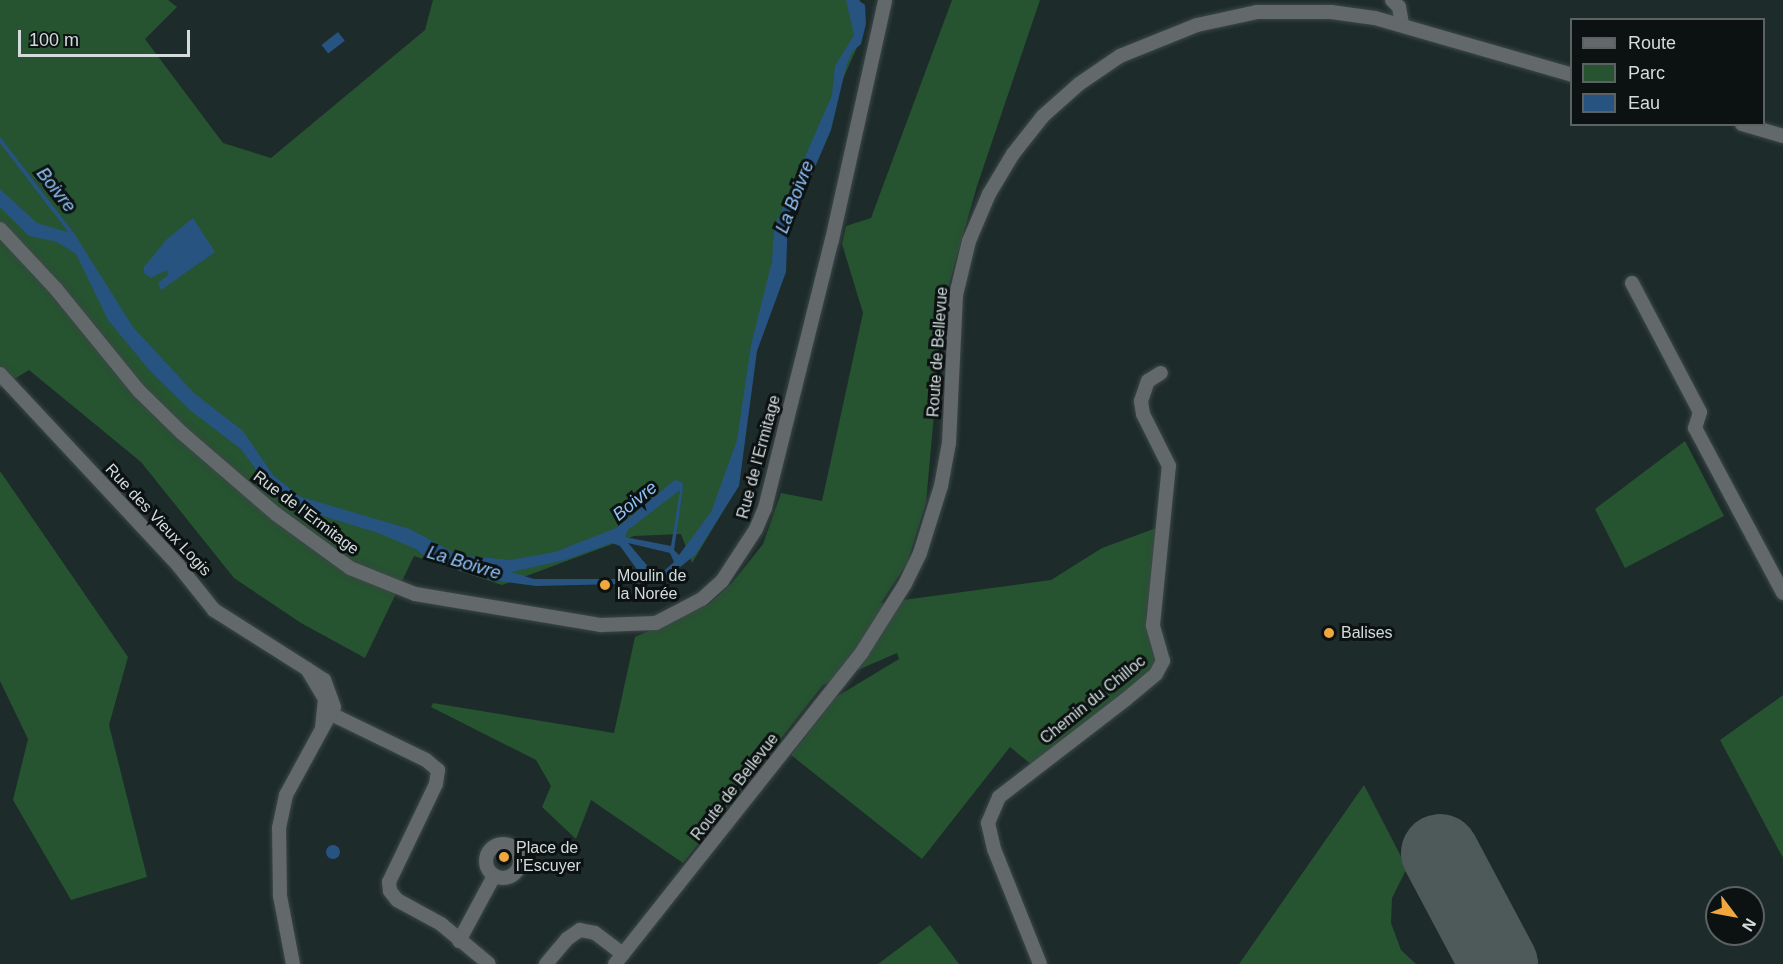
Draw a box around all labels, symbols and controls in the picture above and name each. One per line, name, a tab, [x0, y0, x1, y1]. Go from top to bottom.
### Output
scale bar	[21, 18, 194, 56]
legend	[1570, 18, 1765, 126]
text: 100 m	[29, 30, 79, 50]
text: Route	[1628, 33, 1676, 53]
text: Parc	[1628, 63, 1665, 83]
text: Eau	[1628, 93, 1660, 113]
water label: La Boivre	[771, 158, 819, 236]
water label: Boivre	[32, 163, 80, 217]
street label: Route de Bellevue	[924, 286, 952, 418]
street label: Rue de l’Ermitage	[733, 393, 785, 521]
street label: Rue des Vieux Logis	[101, 460, 215, 580]
street label: Rue de l’Ermitage	[249, 467, 363, 559]
water label: Boivre	[608, 477, 662, 525]
water label: La Boivre	[424, 542, 504, 584]
place label: Moulin de la Norée	[617, 566, 686, 604]
marker: Moulin de la Norée	[598, 578, 612, 592]
place label: Balises	[1341, 623, 1393, 643]
marker: Balises	[1322, 626, 1336, 640]
street label: Chemin du Chilloc	[1037, 652, 1149, 748]
street label: Route de Bellevue	[687, 730, 783, 844]
place label: Place de l’Escuyer	[516, 838, 581, 876]
marker: Place de l’Escuyer	[497, 850, 511, 864]
north arrow	[1705, 886, 1765, 946]
text: N	[1739, 915, 1759, 934]

